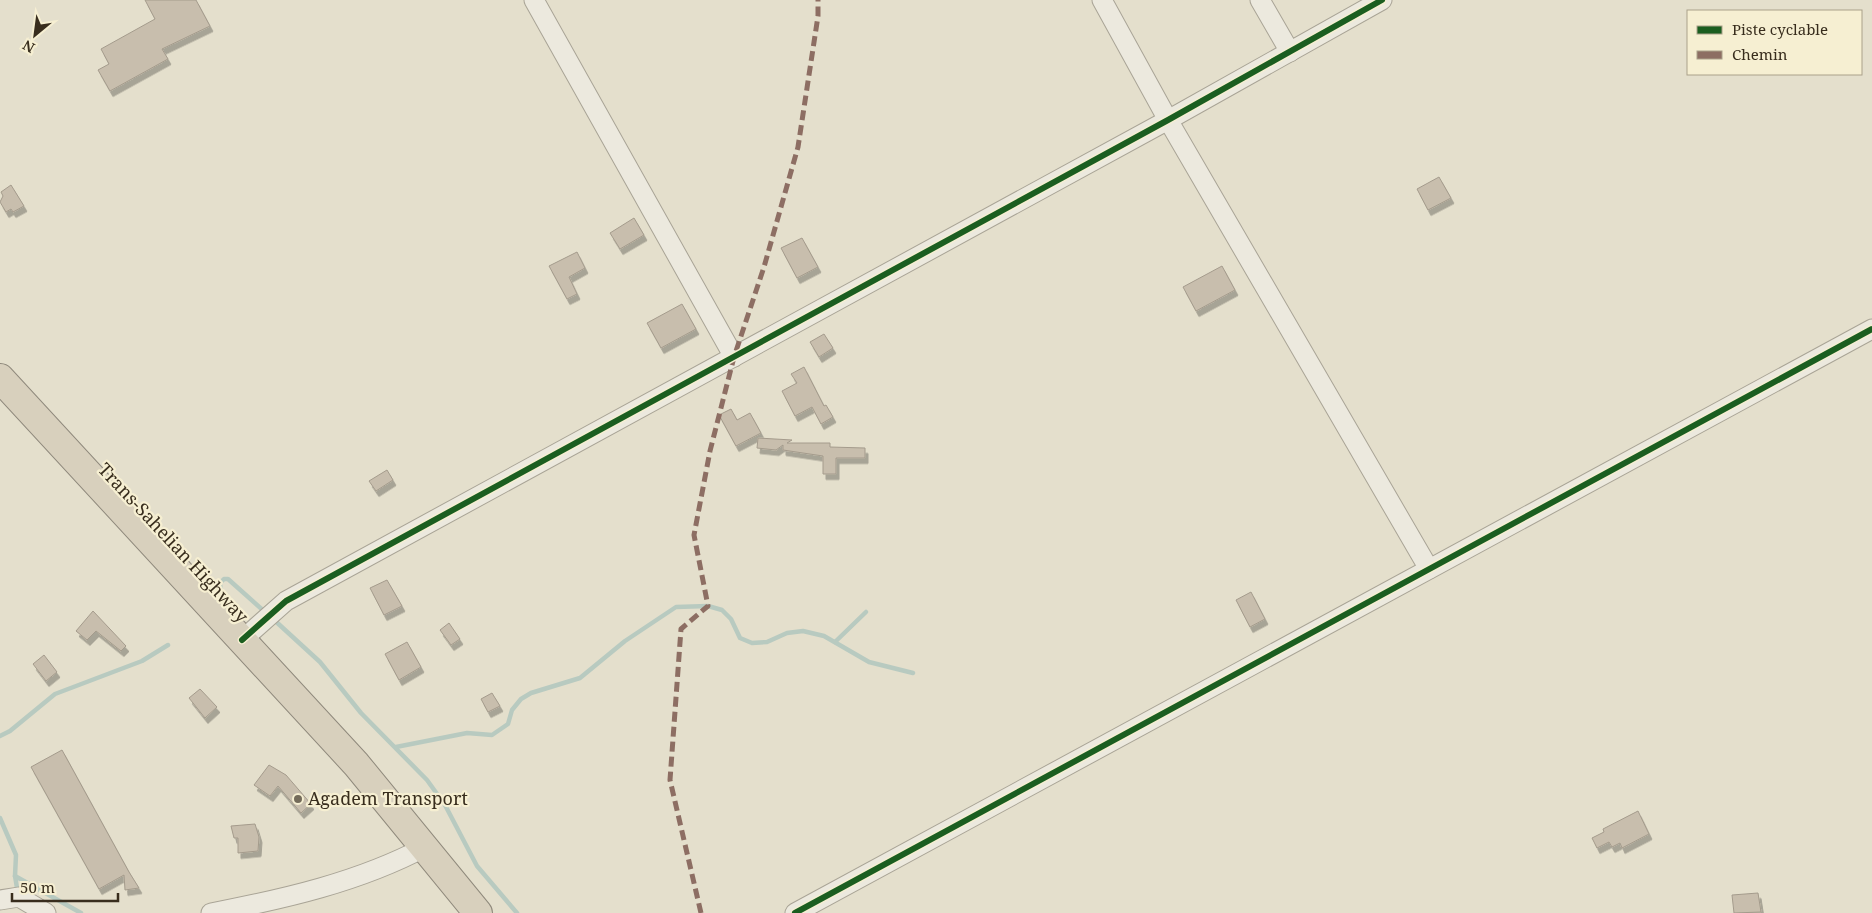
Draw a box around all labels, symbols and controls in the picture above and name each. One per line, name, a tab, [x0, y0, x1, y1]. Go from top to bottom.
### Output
north arrow	[10, 10, 60, 60]
legend	[1687, 10, 1862, 75]
text: Piste cyclable	[1732, 19, 1828, 39]
text: N	[19, 36, 38, 58]
text: Chemin	[1732, 44, 1788, 64]
street label: Trans-Sahelian Highway	[93, 457, 255, 628]
place label: Agadem Transport	[308, 786, 468, 810]
marker: Agadem Transport	[292, 793, 304, 805]
scale bar	[12, 870, 119, 902]
text: 50 m	[20, 877, 55, 897]

